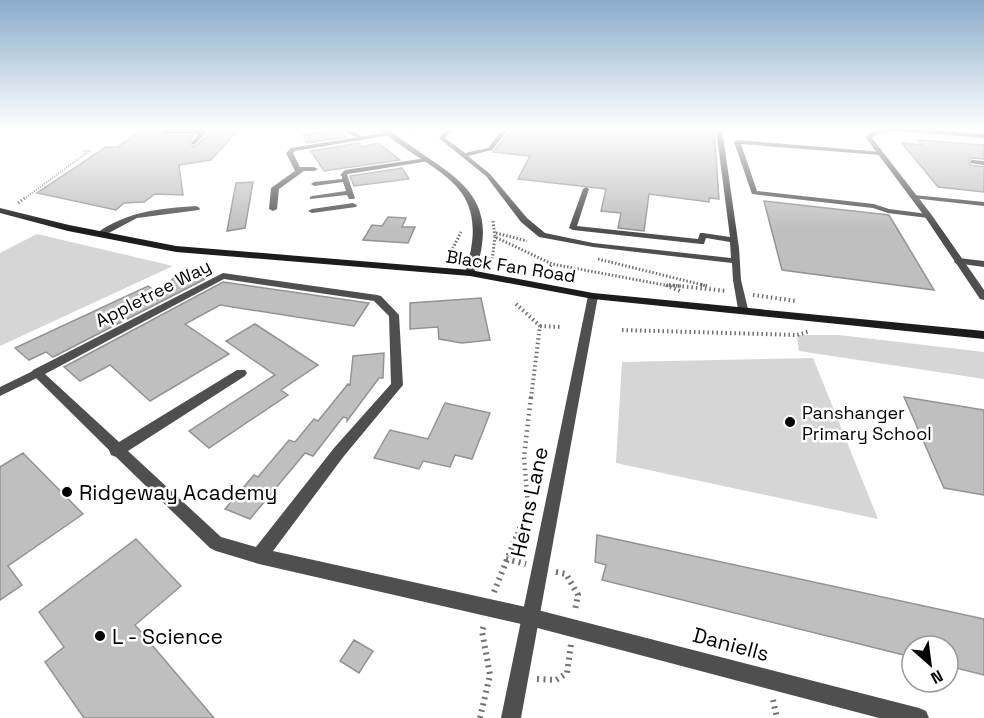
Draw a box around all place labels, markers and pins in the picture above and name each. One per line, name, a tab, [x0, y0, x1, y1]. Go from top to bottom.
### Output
place label: Panshanger Primary School	[802, 401, 932, 445]
marker: Panshanger Primary School	[783, 415, 797, 429]
place label: Ridgeway Academy	[79, 479, 277, 506]
marker: Ridgeway Academy	[60, 485, 74, 499]
place label: L - Science	[112, 623, 223, 650]
marker: L - Science	[93, 629, 107, 643]

